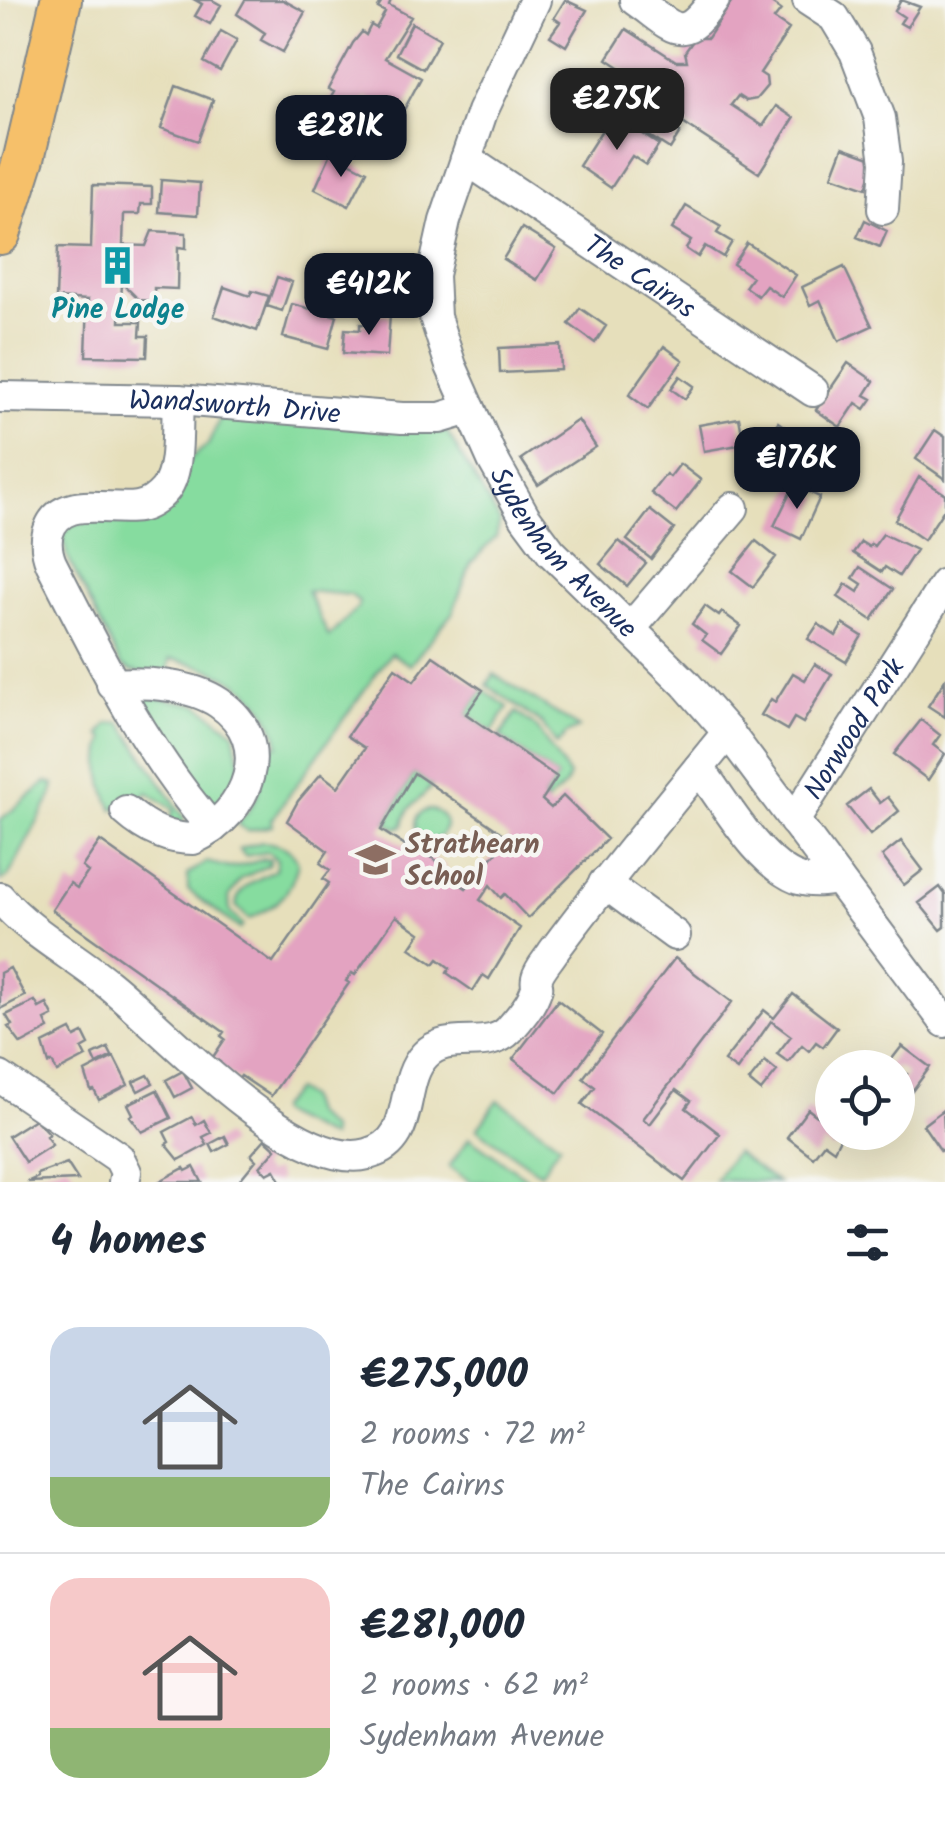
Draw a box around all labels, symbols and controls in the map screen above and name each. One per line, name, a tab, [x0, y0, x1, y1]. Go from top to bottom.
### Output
pin: €275K	[547, 68, 687, 153]
text: €275K	[572, 75, 662, 126]
pin: €281K	[271, 95, 411, 180]
text: €281K	[298, 102, 384, 153]
street label: The Cairns	[574, 224, 704, 332]
building icon: Pine Lodge	[97, 245, 139, 287]
pin: €412K	[299, 253, 439, 338]
text: €412K	[326, 260, 412, 311]
place label: Pine Lodge	[52, 288, 185, 333]
street label: Wandsworth Drive	[128, 379, 343, 438]
pin: €176K	[727, 427, 867, 512]
text: €176K	[756, 434, 838, 485]
street label: Sydenham Avenue	[476, 459, 647, 651]
street label: Norwood Park	[793, 649, 918, 810]
place label: Strathearn School	[405, 823, 540, 900]
school or university icon: Strathearn School	[354, 838, 396, 880]
map controls	[815, 1050, 915, 1150]
button: locate	[815, 1050, 915, 1150]
text: 4 homes	[50, 1209, 206, 1276]
icon: filters	[840, 1215, 895, 1270]
text: €275,000	[360, 1343, 528, 1410]
icon: home	[130, 1367, 250, 1487]
text: 2 rooms · 72 m²	[360, 1410, 585, 1461]
text: The Cairns	[360, 1461, 505, 1512]
text: €281,000	[360, 1594, 524, 1661]
icon: home	[130, 1618, 250, 1738]
text: 2 rooms · 62 m²	[360, 1661, 588, 1712]
text: Sydenham Avenue	[360, 1712, 604, 1763]

